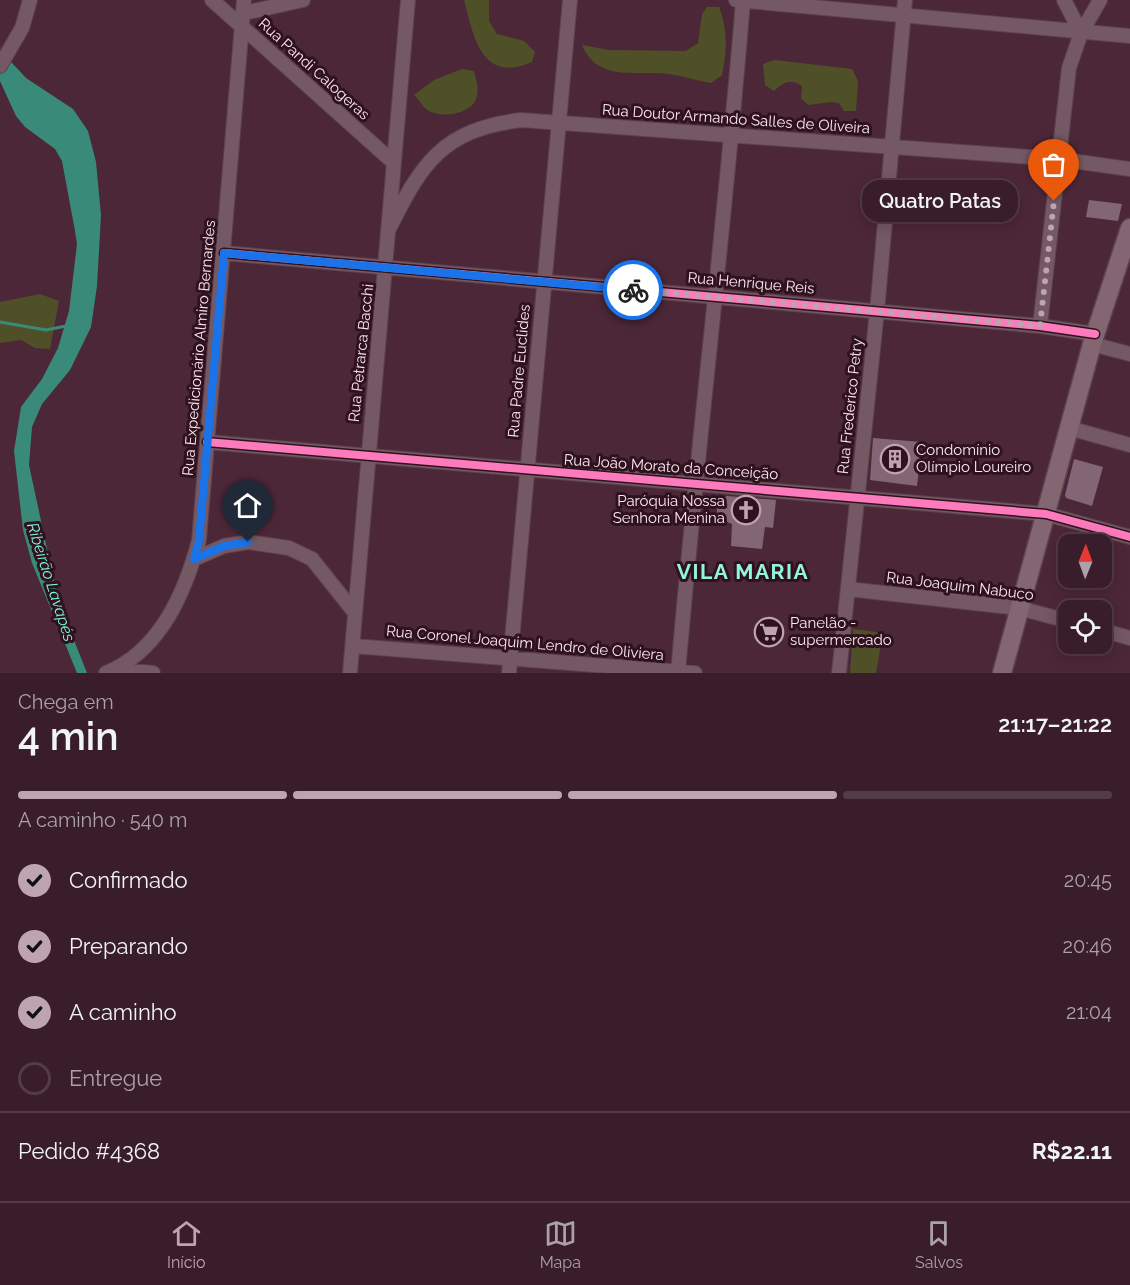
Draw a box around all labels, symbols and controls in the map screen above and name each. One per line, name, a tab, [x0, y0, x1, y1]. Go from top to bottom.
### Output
street label: Rua Pandi Calogeras	[255, 14, 373, 124]
street label: Rua Doutor Armando Salles de Oliveira	[601, 101, 871, 137]
pin	[1028, 139, 1079, 201]
icon: bag	[1037, 148, 1070, 181]
callout: Quatro Patas	[862, 180, 1018, 222]
text: Quatro Patas	[879, 189, 1001, 213]
street label: Rua Expedicionário Almiro Bernardes	[179, 219, 219, 477]
courier	[603, 260, 663, 320]
street label: Rua Henrique Reis	[687, 268, 815, 298]
icon: bike	[617, 274, 650, 307]
street label: Rua Petrarca Bacchi	[345, 283, 377, 423]
street label: Rua Padre Euclides	[504, 304, 534, 438]
street label: Rua Frederico Petry	[834, 337, 866, 475]
place label: Condomínio Olímpio Loureiro	[916, 441, 1031, 476]
building icon: Condomínio Olímpio Loureiro	[879, 443, 911, 475]
street label: Rua João Morato da Conceição	[563, 451, 779, 483]
pin	[222, 480, 273, 542]
icon: home	[231, 489, 264, 522]
place label: Paróquia Nossa Senhora Menina	[613, 492, 725, 527]
church icon: Paróquia Nossa Senhora Menina	[730, 494, 762, 526]
water label: Ribeirão Lavapés	[23, 520, 79, 644]
north arrow	[1058, 534, 1112, 588]
map controls	[1058, 534, 1112, 654]
district label: VILA MARIA	[677, 559, 809, 584]
street label: Rua Joaquim Nabuco	[885, 568, 1035, 604]
button: locate	[1058, 600, 1112, 654]
place label: Panelão - supermercado	[790, 614, 892, 649]
supermarket icon: Panelão - supermercado	[753, 616, 785, 648]
street label: Rua Coronel Joaquim Lendro de Oliviera	[385, 622, 665, 664]
text: Chega em	[18, 690, 114, 714]
text: 21:17–21:22	[998, 711, 1112, 737]
text: 4 min	[18, 713, 119, 759]
text: A caminho · 540 m	[18, 808, 187, 832]
icon: check	[18, 864, 51, 897]
text: Confirmado	[69, 867, 188, 893]
text: 20:45	[1064, 868, 1112, 892]
icon: check	[18, 930, 51, 963]
text: Preparando	[69, 933, 188, 959]
text: 20:46	[1063, 934, 1112, 958]
icon: check	[18, 996, 51, 1029]
text: A caminho	[69, 999, 177, 1025]
text: 21:04	[1066, 1000, 1112, 1024]
text: Entregue	[69, 1065, 162, 1091]
text: Pedido #4368	[18, 1138, 160, 1164]
text: R$22.11	[1032, 1138, 1112, 1164]
tab: Início	[167, 1217, 206, 1272]
tab: Mapa	[540, 1217, 581, 1272]
tab: Salvos	[915, 1217, 963, 1272]

